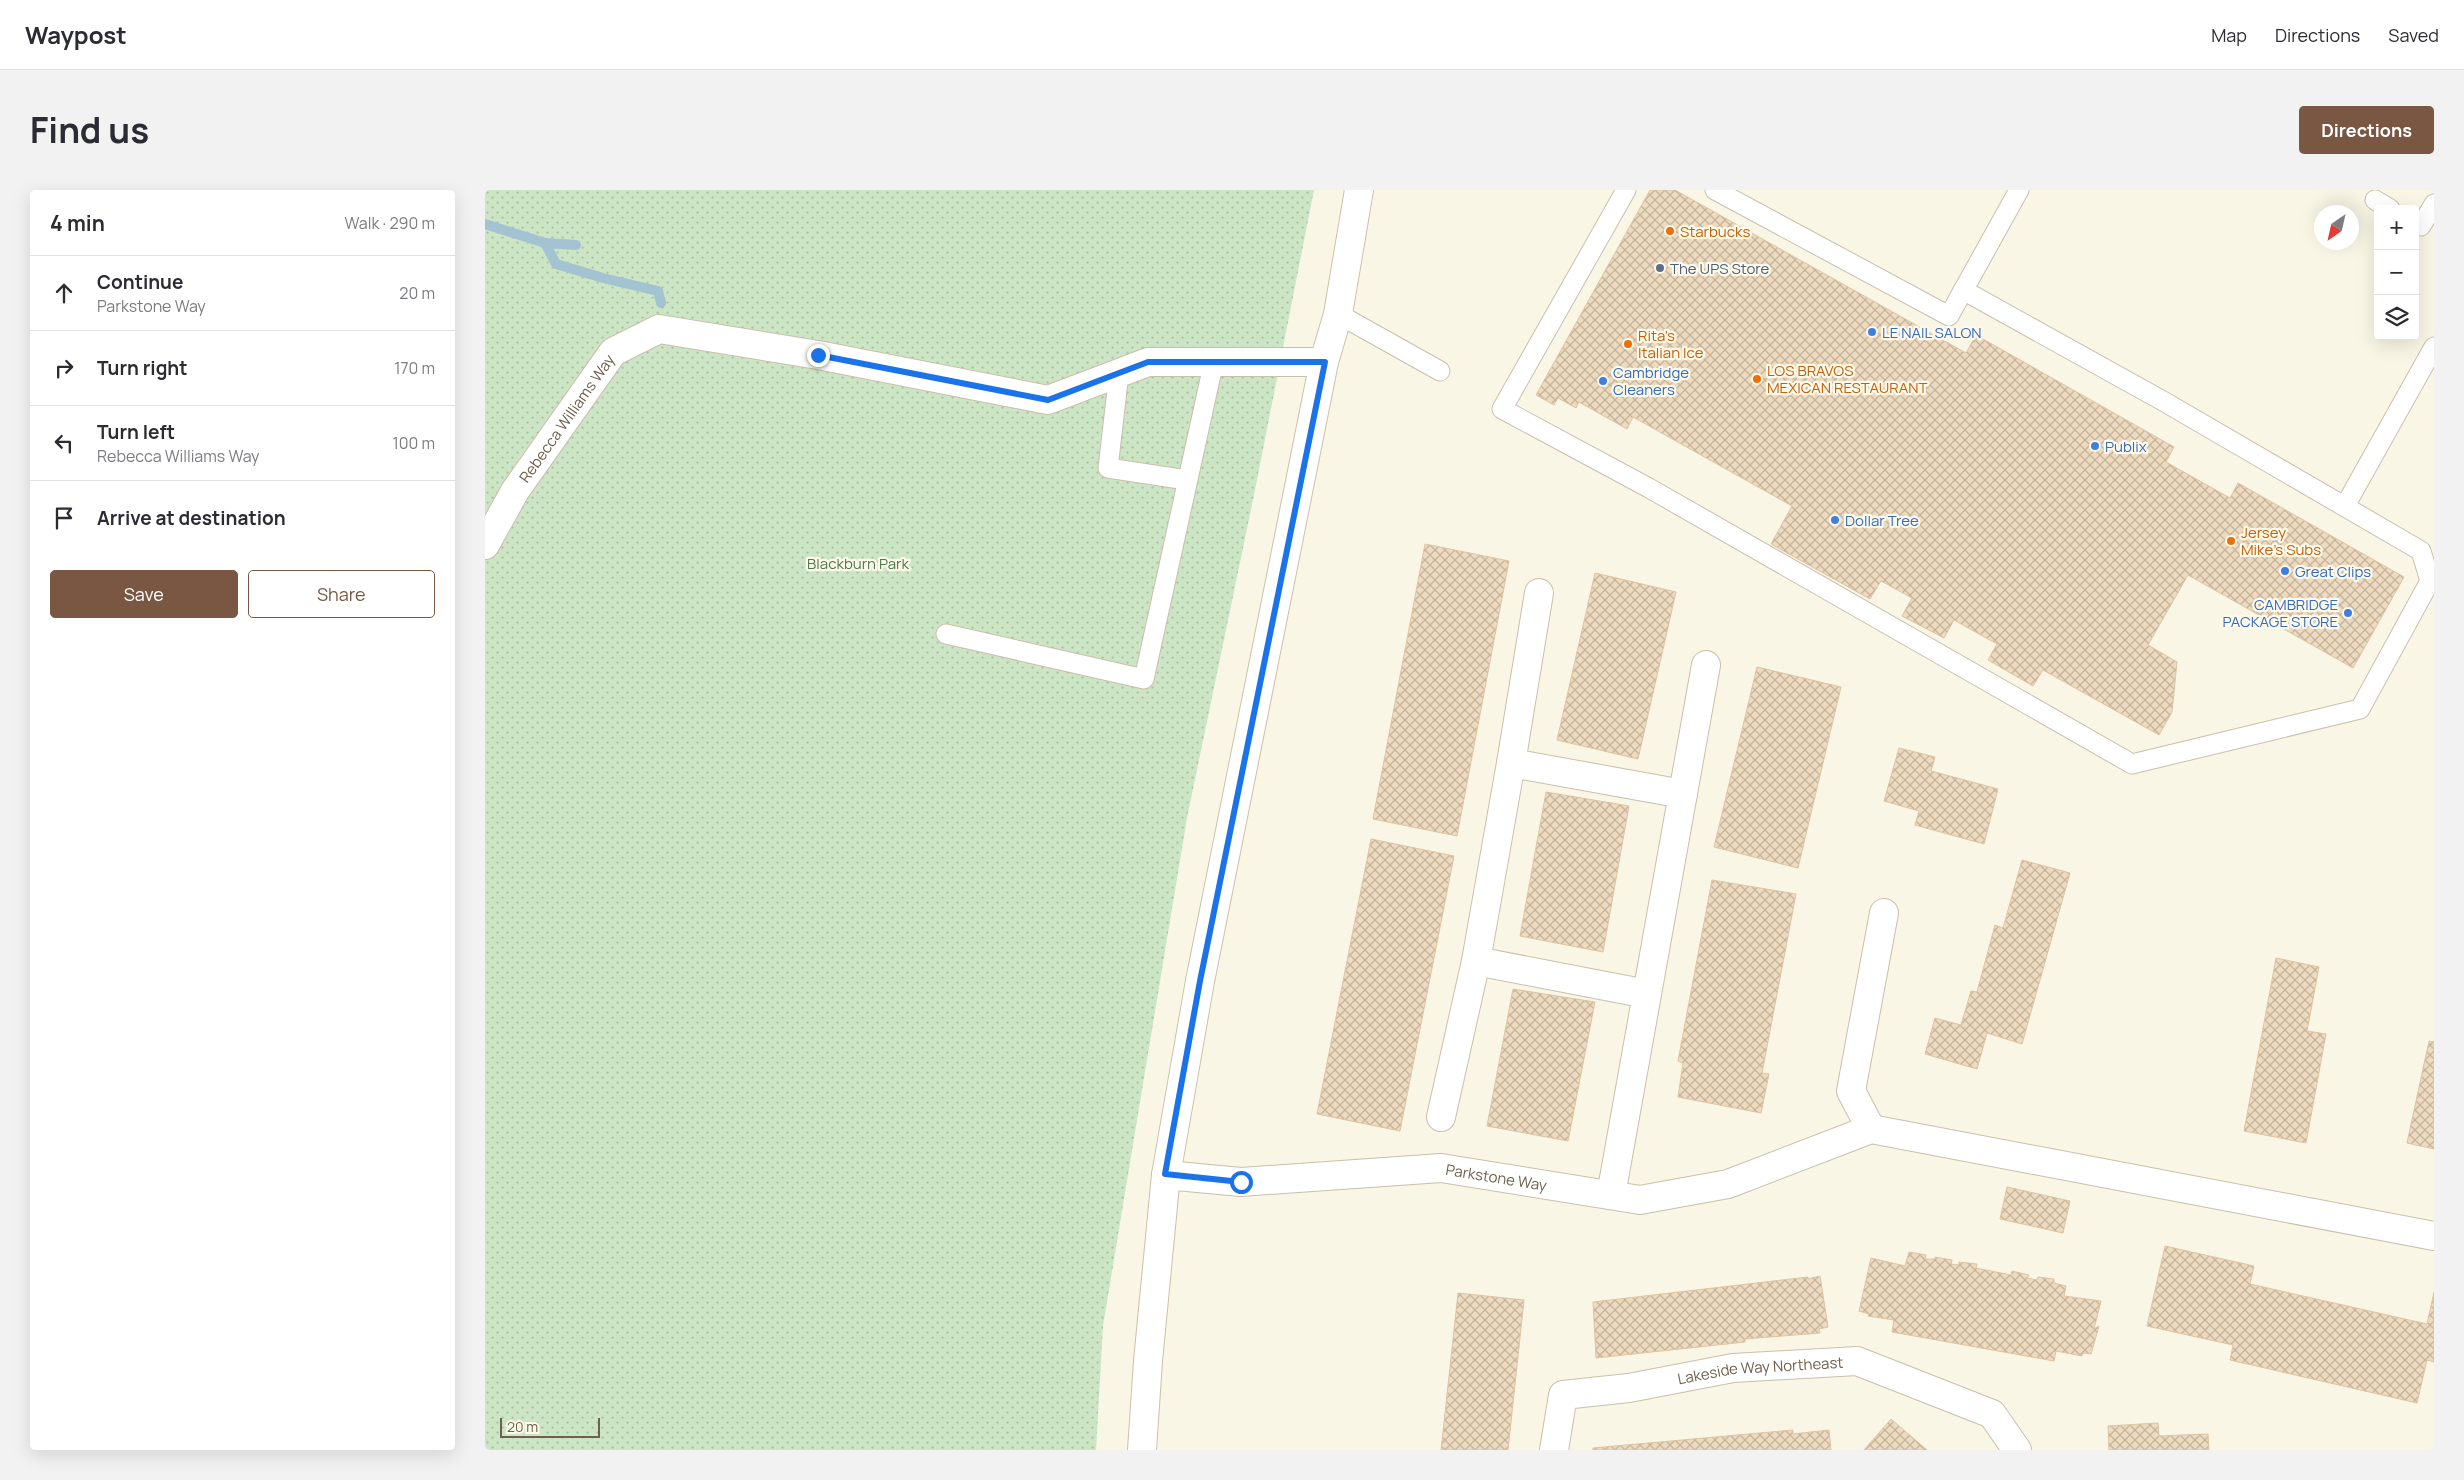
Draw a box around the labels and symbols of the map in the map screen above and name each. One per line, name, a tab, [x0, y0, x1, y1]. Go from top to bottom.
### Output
north arrow	[2314, 205, 2359, 250]
place label: Starbucks	[1680, 221, 1750, 242]
marker: Starbucks	[1664, 225, 1676, 237]
place label: The UPS Store	[1670, 258, 1770, 279]
marker: The UPS Store	[1654, 262, 1666, 274]
place label: LE NAIL SALON	[1882, 322, 1982, 343]
place label: Rita's Italian Ice	[1638, 325, 1704, 363]
marker: LE NAIL SALON	[1866, 326, 1878, 338]
marker: Rita's Italian Ice	[1622, 338, 1634, 350]
route end	[807, 344, 830, 367]
street label: Rebecca Williams Way	[514, 350, 619, 486]
place label: LOS BRAVOS MEXICAN RESTAURANT	[1767, 360, 1927, 398]
place label: Cambridge Cleaners	[1613, 362, 1689, 400]
marker: LOS BRAVOS MEXICAN RESTAURANT	[1751, 373, 1763, 385]
marker: Cambridge Cleaners	[1597, 375, 1609, 387]
place label: Publix	[2105, 436, 2147, 457]
marker: Publix	[2089, 440, 2101, 452]
place label: Dollar Tree	[1845, 510, 1919, 531]
marker: Dollar Tree	[1829, 514, 1841, 526]
place label: Jersey Mike's Subs	[2241, 522, 2321, 560]
marker: Jersey Mike's Subs	[2225, 535, 2237, 547]
park label: Blackburn Park	[807, 553, 909, 574]
place label: Great Clips	[2295, 561, 2371, 582]
marker: Great Clips	[2279, 565, 2291, 577]
place label: CAMBRIDGE PACKAGE STORE	[2222, 594, 2338, 632]
marker: CAMBRIDGE PACKAGE STORE	[2342, 607, 2354, 619]
street label: Parkstone Way	[1444, 1158, 1549, 1195]
route start	[1230, 1171, 1253, 1194]
street label: Lakeside Way Northeast	[1676, 1351, 1844, 1389]
scale bar	[500, 1415, 600, 1438]

